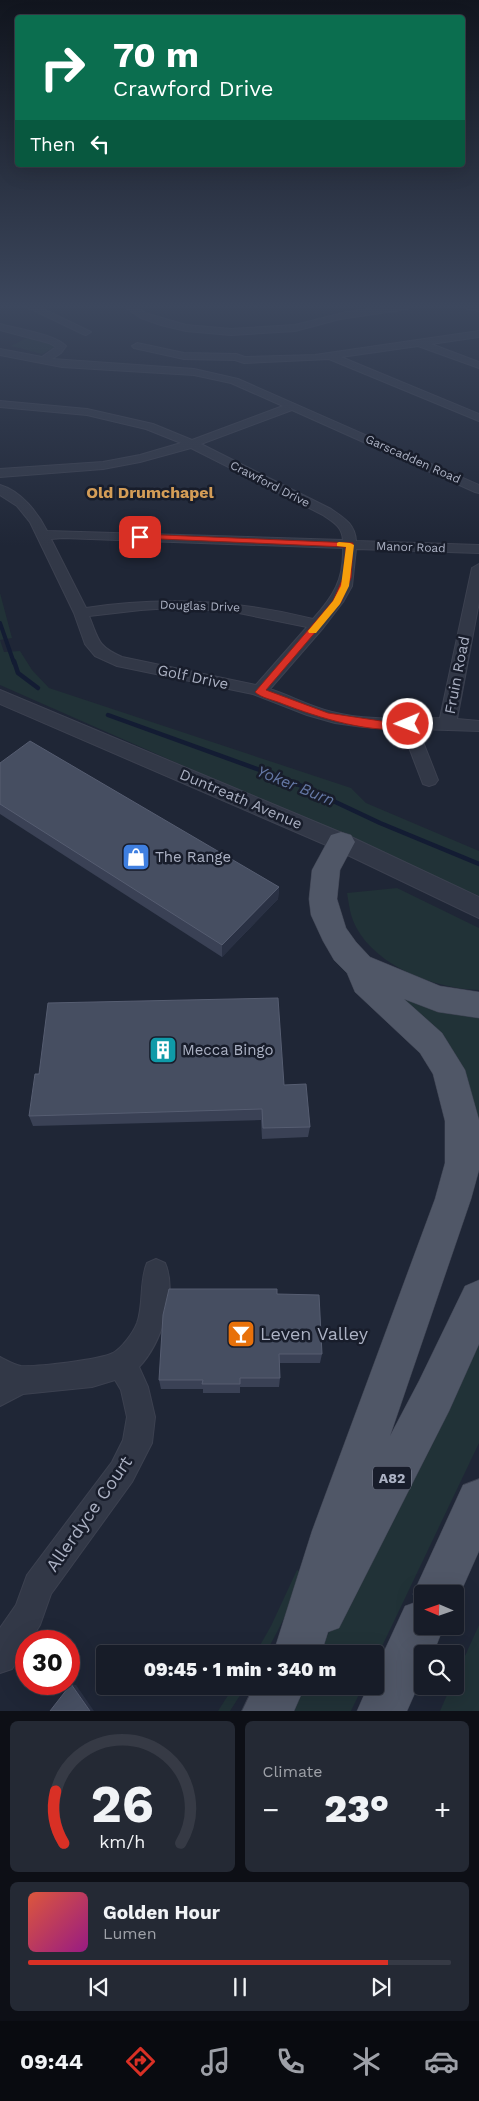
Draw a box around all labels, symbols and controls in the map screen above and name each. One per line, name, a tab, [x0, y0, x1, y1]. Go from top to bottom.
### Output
text: 70 m	[113, 34, 199, 76]
icon: right	[30, 35, 95, 100]
text: Crawford Drive	[113, 76, 274, 101]
icon: left	[86, 130, 114, 158]
text: Then	[30, 133, 76, 156]
street label: Garscadden Road	[363, 432, 463, 486]
street label: Crawford Drive	[228, 458, 312, 510]
district label: Old Drumchapel	[86, 483, 215, 502]
pin	[119, 516, 161, 558]
icon: arrive	[126, 523, 154, 551]
street label: Manor Road	[376, 539, 446, 555]
street label: Douglas Drive	[160, 598, 240, 614]
street label: Fruin Road	[441, 635, 473, 715]
street label: Golf Drive	[156, 661, 230, 693]
position arrow	[381, 697, 433, 749]
water label: Yoker Burn	[254, 761, 337, 810]
street label: Duntreath Avenue	[177, 765, 305, 833]
shop icon: The Range	[121, 842, 151, 872]
place label: The Range	[155, 848, 231, 866]
building icon: Mecca Bingo	[148, 1035, 178, 1065]
place label: Mecca Bingo	[182, 1041, 273, 1059]
bar icon: Leven Valley	[226, 1319, 256, 1349]
place label: Leven Valley	[260, 1323, 369, 1344]
street label: Allerdyce Court	[41, 1452, 136, 1575]
road number: A82	[373, 1466, 411, 1490]
north arrow	[414, 1585, 464, 1635]
map controls	[414, 1585, 464, 1695]
speed limit sign: 30	[15, 1630, 80, 1695]
button: search	[414, 1645, 464, 1695]
text: 09:45 · 1 min · 340 m	[144, 1658, 336, 1681]
text: Climate	[263, 1762, 323, 1781]
text: 26	[91, 1774, 154, 1835]
text: 23°	[324, 1787, 389, 1831]
text: −	[263, 1793, 279, 1826]
text: +	[434, 1793, 451, 1826]
text: km/h	[99, 1831, 145, 1852]
text: Golden Hour	[103, 1901, 220, 1924]
text: Lumen	[103, 1924, 157, 1943]
icon: previous	[85, 1973, 113, 2001]
icon: pause	[226, 1973, 254, 2001]
icon: next	[367, 1973, 395, 2001]
icon: directions	[123, 2044, 158, 2079]
icon: music	[198, 2044, 233, 2079]
icon: phone	[273, 2044, 308, 2079]
icon: climate	[349, 2044, 384, 2079]
icon: car	[424, 2044, 459, 2079]
text: 09:44	[20, 2049, 83, 2074]

